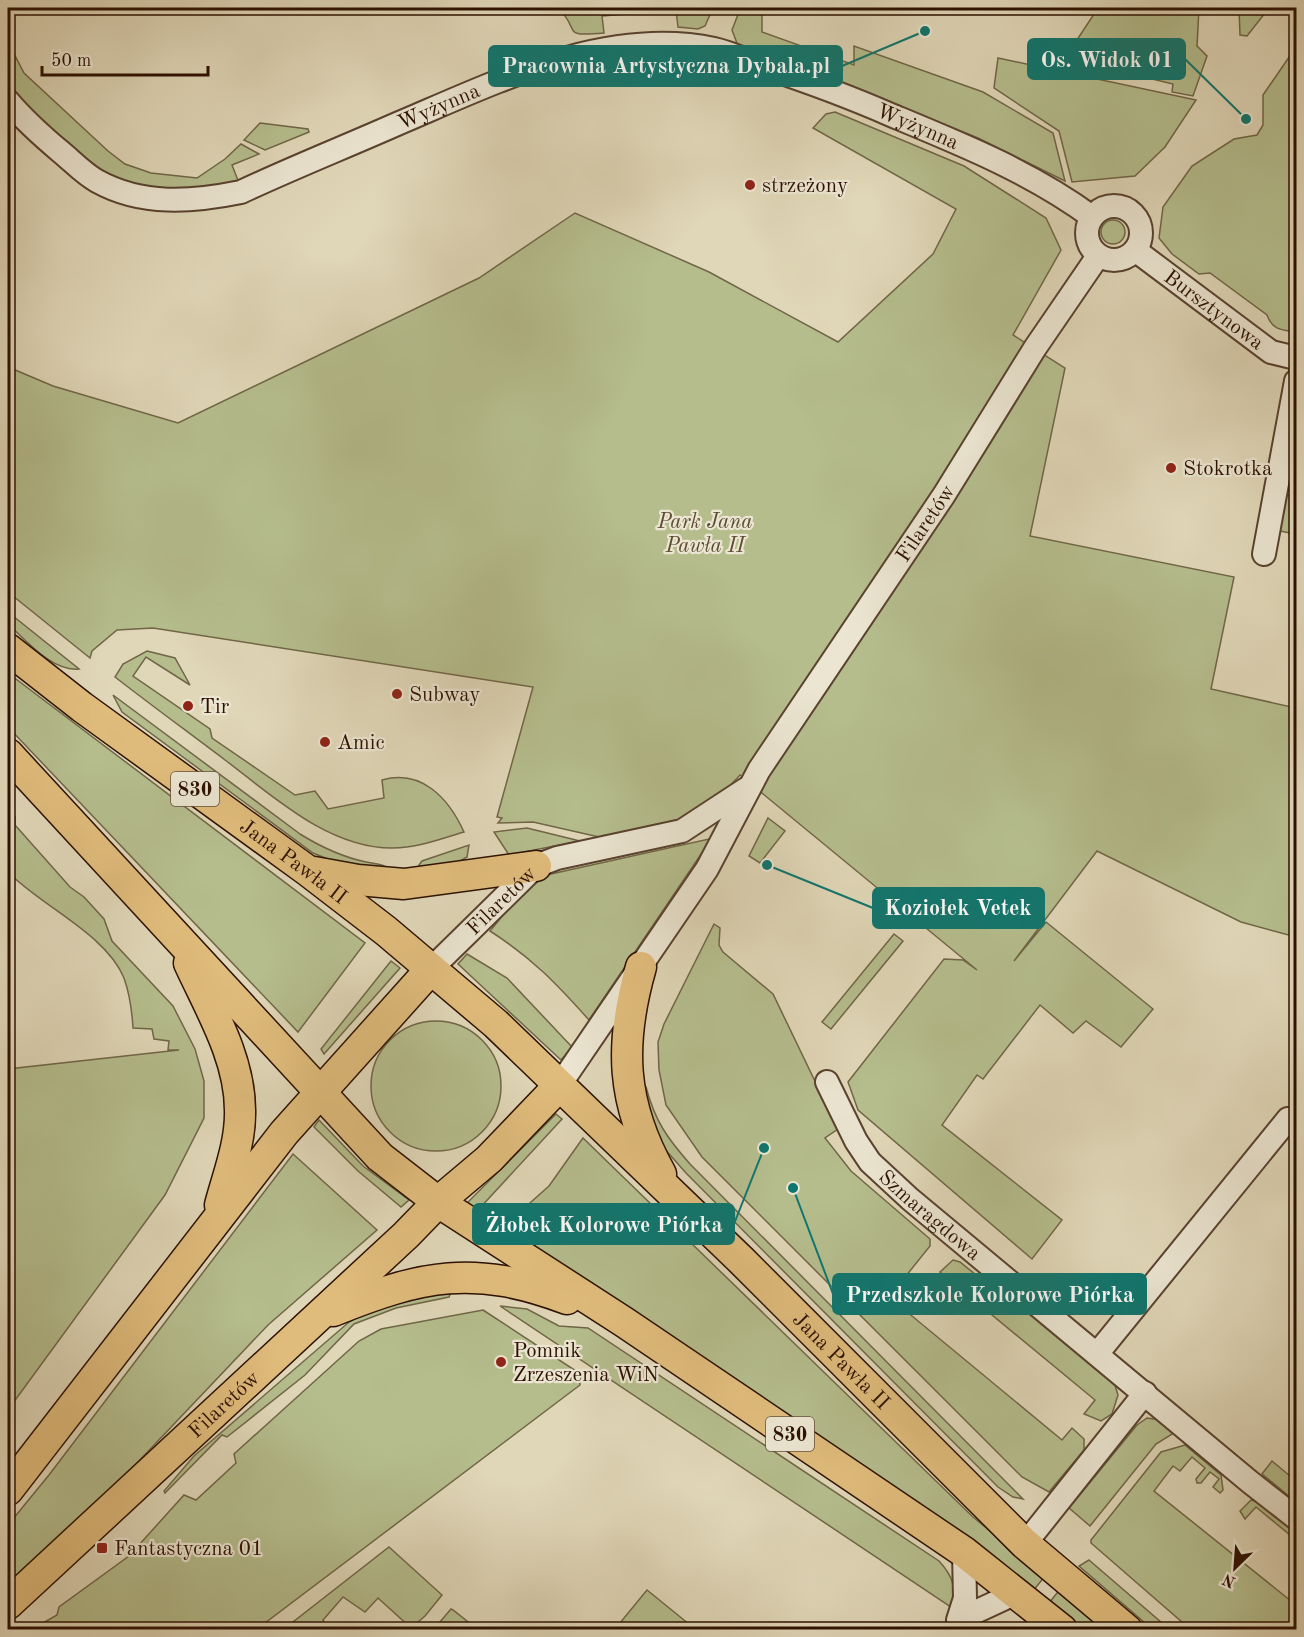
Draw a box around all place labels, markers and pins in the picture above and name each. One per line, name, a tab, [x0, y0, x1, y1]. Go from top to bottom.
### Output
callout: Os. Widok 01	[1028, 39, 1185, 79]
callout: Pracownia Artystyczna Dybala.pl	[489, 46, 842, 86]
place label: strzeżony	[762, 176, 848, 197]
marker: strzeżony	[743, 178, 757, 192]
place label: Stokrotka	[1183, 459, 1272, 480]
marker: Stokrotka	[1164, 461, 1178, 475]
place label: Subway	[409, 685, 480, 706]
marker: Subway	[390, 687, 404, 701]
place label: Tir	[200, 697, 230, 718]
marker: Tir	[181, 699, 195, 713]
place label: Amic	[337, 733, 385, 754]
marker: Amic	[318, 735, 332, 749]
callout: Koziołek Vetek	[873, 888, 1044, 928]
callout: Żłobek Kolorowe Piórka	[473, 1204, 734, 1244]
callout: Przedszkole Kolorowe Piórka	[833, 1274, 1146, 1314]
place label: Pomnik Zrzeszenia WiN	[513, 1341, 659, 1386]
marker: Pomnik Zrzeszenia WiN	[494, 1355, 508, 1369]
place label: Fantastyczna 01	[114, 1539, 263, 1560]
marker: Fantastyczna 01	[95, 1541, 109, 1555]

